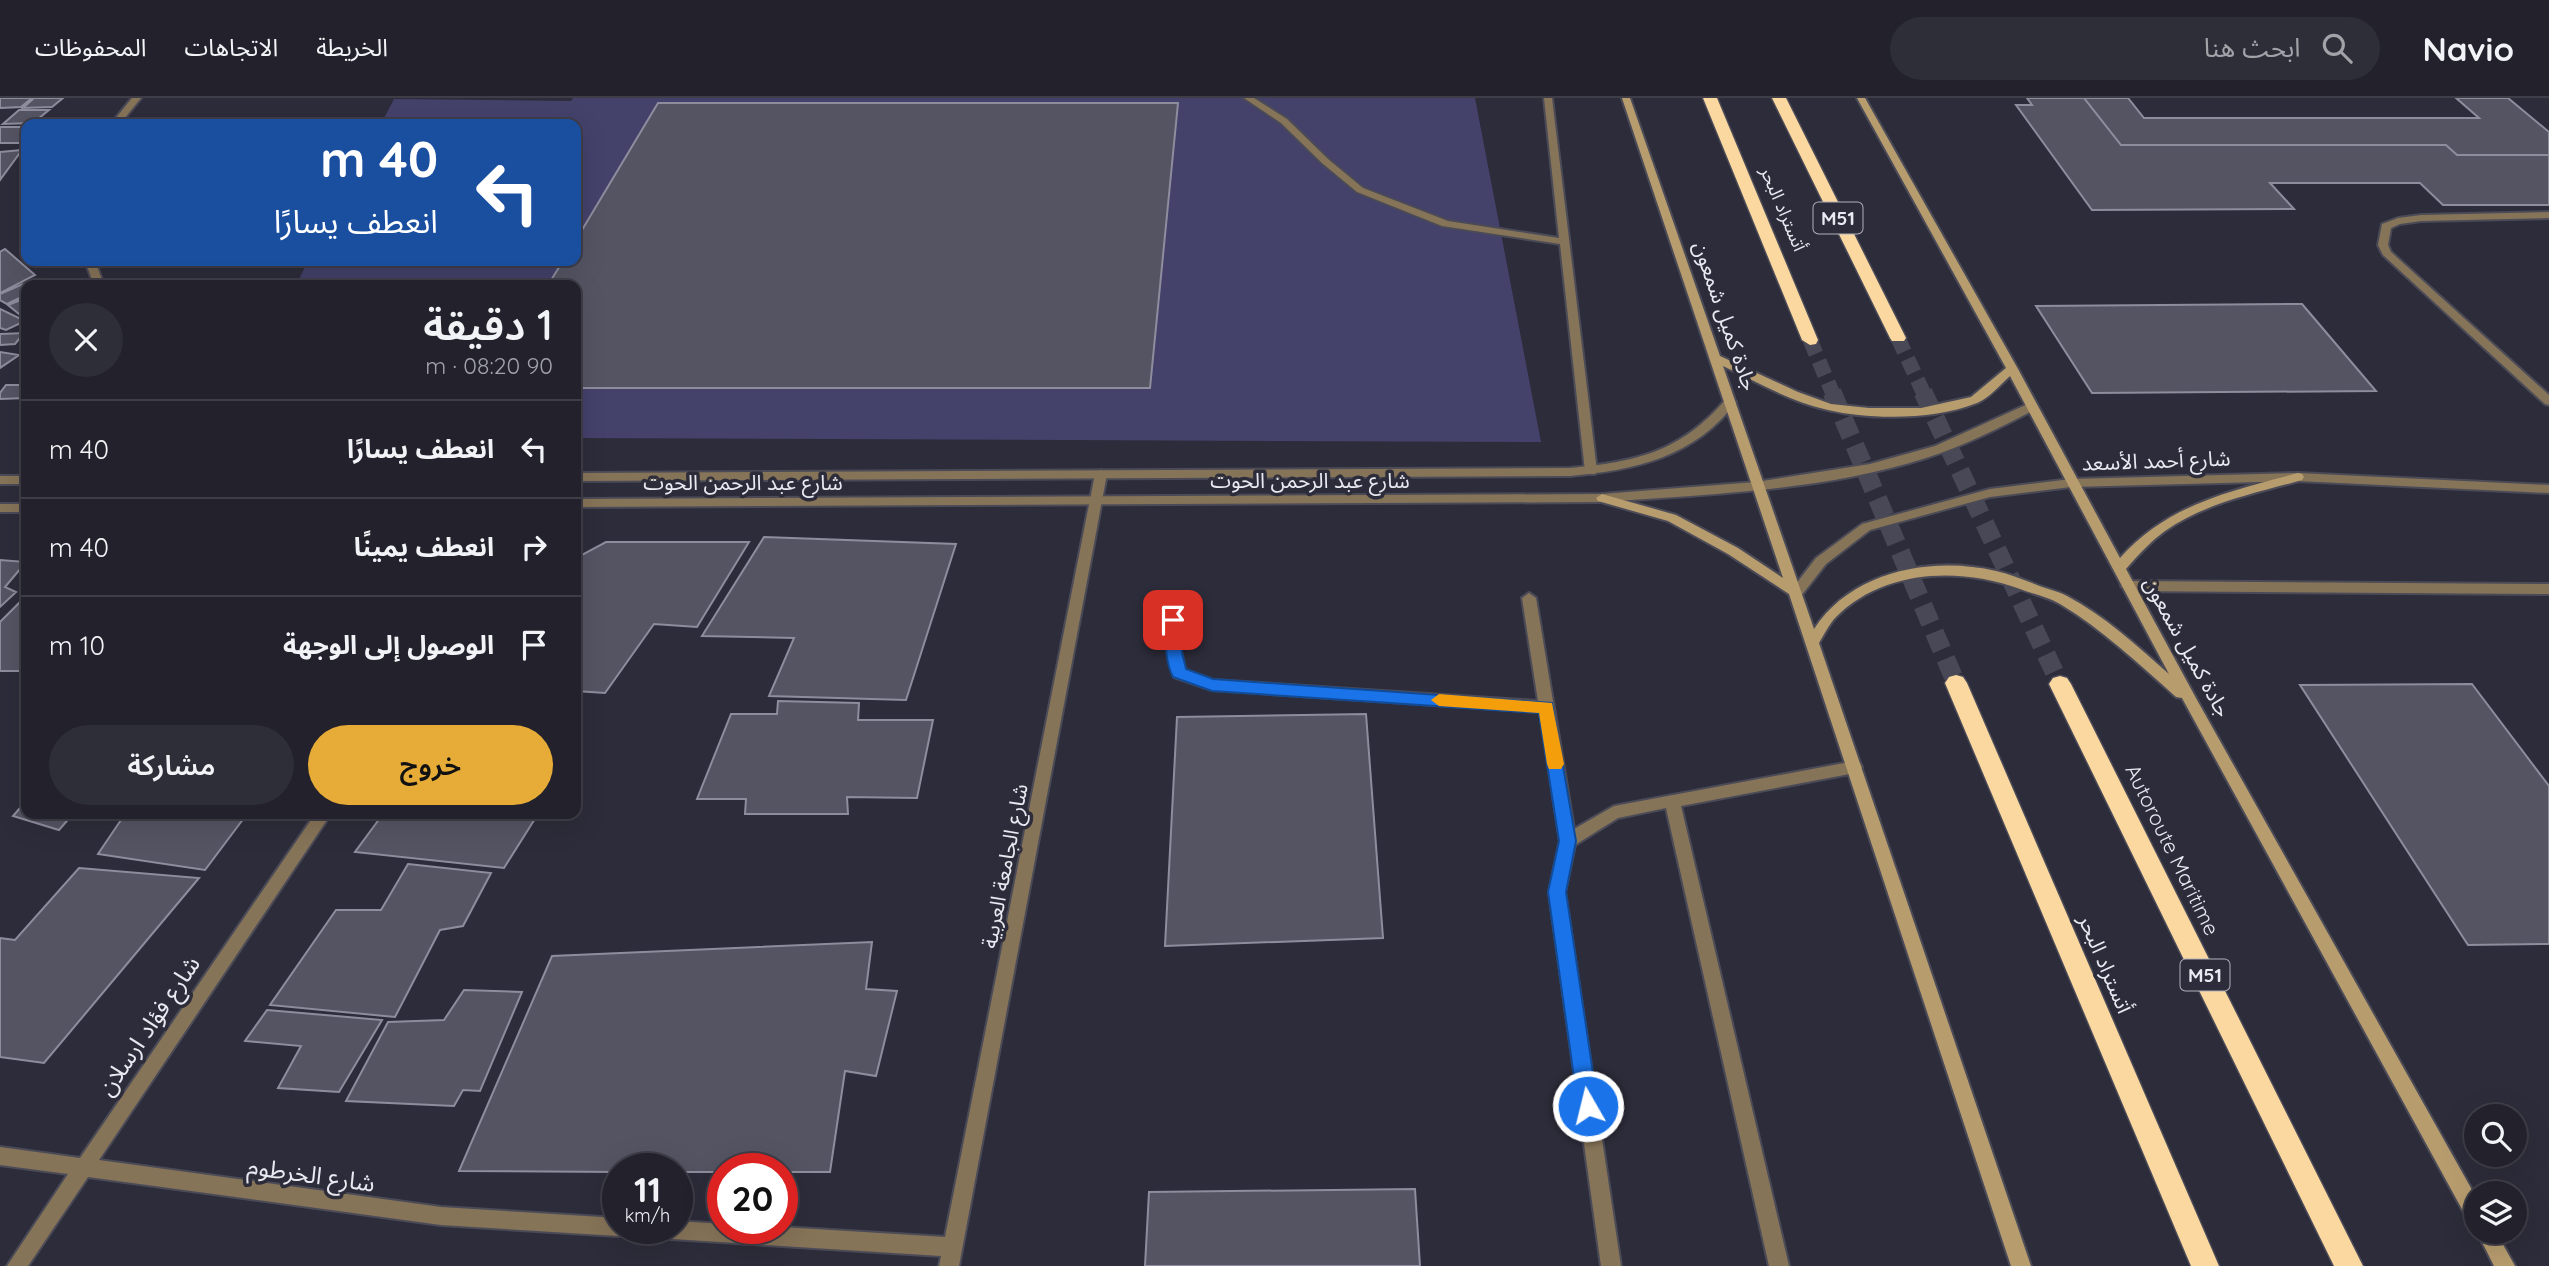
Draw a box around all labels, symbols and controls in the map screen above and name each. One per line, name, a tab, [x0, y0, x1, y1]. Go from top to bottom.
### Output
search box	[1890, 17, 2380, 80]
text: Navio	[2422, 28, 2514, 69]
icon: search	[2318, 29, 2356, 67]
text: ابحث هنا	[2204, 31, 2300, 64]
text: المحفوظات	[35, 32, 146, 62]
text: الاتجاهات	[184, 32, 278, 62]
text: الخريطة	[316, 32, 388, 62]
text: 40 m	[320, 128, 438, 189]
icon: left	[462, 147, 553, 238]
street label: أتستراد البحر	[1755, 162, 1812, 255]
text: انعطف يسارًا	[274, 201, 438, 241]
road number: M51	[1814, 202, 1862, 234]
street label: جادة كميل شمعون	[1688, 238, 1764, 394]
text: 1 دقيقة	[423, 298, 553, 351]
button: close	[49, 303, 123, 377]
text: 90 m · 08:20	[425, 351, 553, 380]
icon: left	[515, 430, 553, 468]
text: انعطف يسارًا	[347, 432, 494, 465]
text: 40 m	[49, 433, 109, 466]
street label: شارع أحمد الأسعد	[2081, 444, 2231, 479]
street label: شارع عبد الرحمن الحوت	[1210, 467, 1410, 496]
street label: شارع عبد الرحمن الحوت	[643, 469, 843, 498]
icon: right	[515, 528, 553, 566]
text: انعطف يمينًا	[354, 530, 494, 563]
text: 40 m	[49, 531, 109, 564]
street label: جادة كميل شمعون	[2139, 572, 2237, 721]
pin	[1143, 590, 1203, 650]
icon: arrive	[1154, 601, 1192, 639]
icon: arrive	[515, 626, 553, 664]
text: الوصول إلى الوجهة	[283, 628, 494, 661]
text: 10 m	[49, 629, 105, 662]
button: مشاركة	[49, 725, 294, 805]
button: خروج	[308, 725, 553, 805]
street label: Autoroute Maritime	[2120, 760, 2226, 939]
street label: شارع الجامعة العربية	[975, 781, 1036, 951]
street label: أتستراد البحر	[2073, 909, 2138, 1017]
street label: شارع فؤاد ارسلان	[90, 950, 209, 1103]
road number: M51	[2180, 960, 2230, 990]
position arrow	[1551, 1069, 1625, 1143]
map controls	[2464, 1104, 2527, 1244]
button: search	[2464, 1104, 2527, 1167]
street label: شارع الخرطوم	[245, 1150, 377, 1202]
speed limit sign: 20	[707, 1153, 798, 1244]
text: 11	[634, 1167, 661, 1211]
button: layers	[2464, 1181, 2527, 1244]
text: km/h	[625, 1204, 670, 1227]

